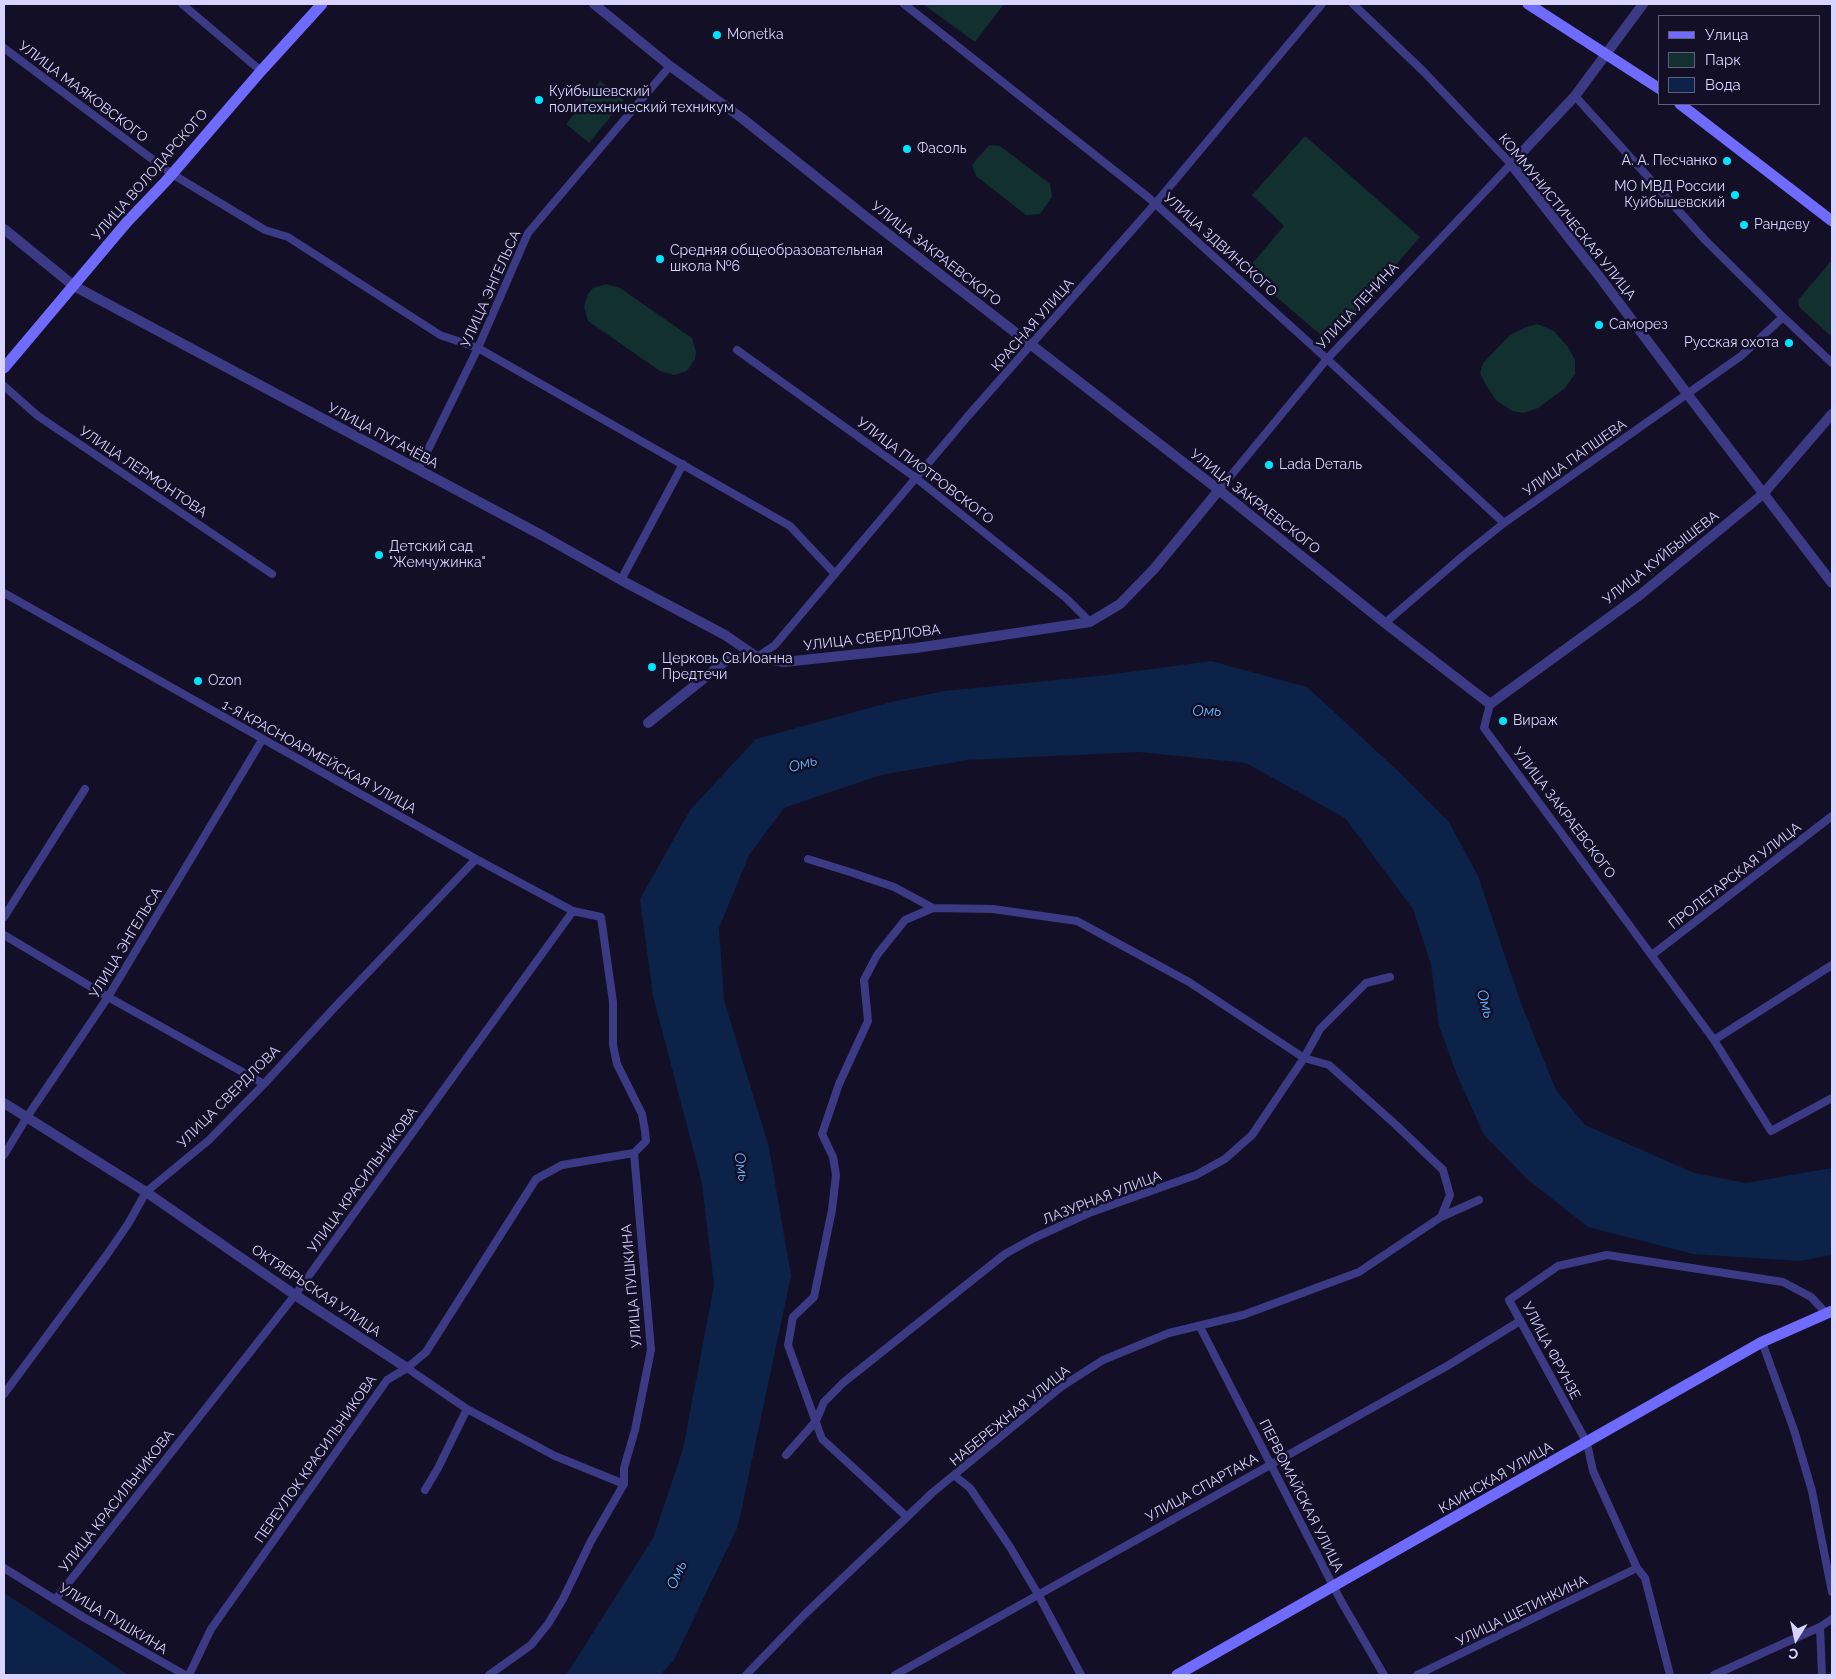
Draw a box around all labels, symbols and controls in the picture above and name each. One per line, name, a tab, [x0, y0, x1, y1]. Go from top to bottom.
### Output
legend	[1658, 15, 1821, 105]
text: Улица	[1705, 26, 1749, 44]
place label: Monetka	[727, 27, 784, 43]
marker: Monetka	[711, 29, 723, 41]
street label: УЛИЦА МАЯКОВСКОГО	[15, 38, 151, 146]
text: Парк	[1705, 51, 1741, 69]
text: Вода	[1705, 76, 1741, 94]
place label: Куйбышевский политехнический техникум	[549, 84, 734, 116]
marker: Куйбышевский политехнический техникум	[533, 94, 545, 106]
street label: УЛИЦА ВОЛОДАРСКОГО	[89, 106, 211, 244]
street label: КОММУНИСТИЧЕСКАЯ УЛИЦА	[1495, 131, 1639, 303]
place label: Фасоль	[917, 141, 967, 157]
marker: Фасоль	[901, 143, 913, 155]
place label: А. А. Песчанко	[1621, 153, 1717, 169]
marker: А. А. Песчанко	[1721, 155, 1733, 167]
place label: МО МВД России Куйбышевский	[1614, 179, 1725, 212]
marker: МО МВД России Куйбышевский	[1729, 189, 1741, 201]
street label: УЛИЦА ЗДВИНСКОГО	[1160, 190, 1280, 300]
street label: УЛИЦА ЗАКРАЕВСКОГО	[868, 198, 1004, 310]
place label: Рандеву	[1754, 217, 1810, 233]
marker: Рандеву	[1738, 219, 1750, 231]
street label: УЛИЦА ЭНГЕЛЬСА	[458, 228, 524, 350]
place label: Средняя общеобразовательная школа №6	[670, 243, 883, 276]
marker: Средняя общеобразовательная школа №6	[654, 253, 666, 265]
street label: УЛИЦА ЛЕНИНА	[1314, 259, 1402, 353]
street label: КРАСНАЯ УЛИЦА	[988, 275, 1078, 375]
place label: Саморез	[1609, 317, 1668, 333]
marker: Саморез	[1593, 319, 1605, 331]
place label: Русская охота	[1684, 335, 1779, 351]
marker: Русская охота	[1783, 337, 1795, 349]
street label: УЛИЦА ПУГАЧЁВА	[325, 400, 441, 472]
street label: УЛИЦА ПИОТРОВСКОГО	[853, 414, 997, 528]
street label: УЛИЦА ПАПШЕВА	[1520, 416, 1630, 500]
street label: УЛИЦА ЛЕРМОНТОВА	[76, 423, 210, 521]
street label: УЛИЦА ЗАКРАЕВСКОГО	[1187, 446, 1323, 558]
place label: Lada Dеталь	[1279, 457, 1362, 473]
marker: Lada Dеталь	[1263, 459, 1275, 471]
street label: УЛИЦА КУЙБЫШЕВА	[1600, 508, 1722, 608]
place label: Детский сад "Жемчужинка"	[389, 539, 486, 572]
marker: Детский сад "Жемчужинка"	[373, 549, 385, 561]
street label: УЛИЦА СВЕРДЛОВА	[803, 621, 941, 655]
place label: Церковь Св.Иоанна Предтечи	[662, 651, 793, 684]
marker: Церковь Св.Иоанна Предтечи	[646, 661, 658, 673]
place label: Ozon	[208, 673, 242, 689]
marker: Ozon	[192, 675, 204, 687]
street label: 1-Я КРАСНОАРМЕЙСКАЯ УЛИЦА	[219, 696, 419, 818]
water label: Омь	[1192, 702, 1222, 720]
place label: Вираж	[1513, 713, 1558, 729]
marker: Вираж	[1497, 715, 1509, 727]
street label: УЛИЦА ЗАКРАЕВСКОГО	[1509, 744, 1619, 882]
water label: Омь	[786, 751, 820, 777]
street label: ПРОЛЕТАРСКАЯ УЛИЦА	[1665, 819, 1805, 933]
street label: УЛИЦА ЭНГЕЛЬСА	[86, 884, 166, 1002]
water label: Омь	[1472, 987, 1498, 1021]
street label: УЛИЦА СВЕРДЛОВА	[174, 1042, 284, 1152]
street label: УЛИЦА КРАСИЛЬНИКОВА	[304, 1104, 422, 1256]
water label: Омь	[730, 1151, 752, 1183]
street label: ЛАЗУРНАЯ УЛИЦА	[1040, 1168, 1164, 1228]
street label: УЛИЦА ПУШКИНА	[618, 1224, 646, 1348]
street label: ОКТЯБРЬСКАЯ УЛИЦА	[248, 1241, 384, 1341]
street label: УЛИЦА ФРУНЗЕ	[1518, 1299, 1584, 1403]
street label: НАБЕРЕЖНАЯ УЛИЦА	[946, 1362, 1074, 1470]
street label: ПЕРЕУЛОК КРАСИЛЬНИКОВА	[252, 1372, 380, 1546]
street label: ПЕРВОМАЙСКАЯ УЛИЦА	[1255, 1417, 1347, 1575]
street label: УЛИЦА КРАСИЛЬНИКОВА	[56, 1426, 178, 1576]
street label: КАИНСКАЯ УЛИЦА	[1436, 1438, 1556, 1518]
street label: УЛИЦА СПАРТАКА	[1143, 1450, 1261, 1526]
water label: Омь	[663, 1558, 691, 1592]
street label: УЛИЦА ЩЕТИНКИНА	[1454, 1572, 1590, 1650]
street label: УЛИЦА ПУШКИНА	[56, 1580, 170, 1658]
north arrow	[1771, 1614, 1821, 1664]
text: С	[1787, 1645, 1800, 1662]

